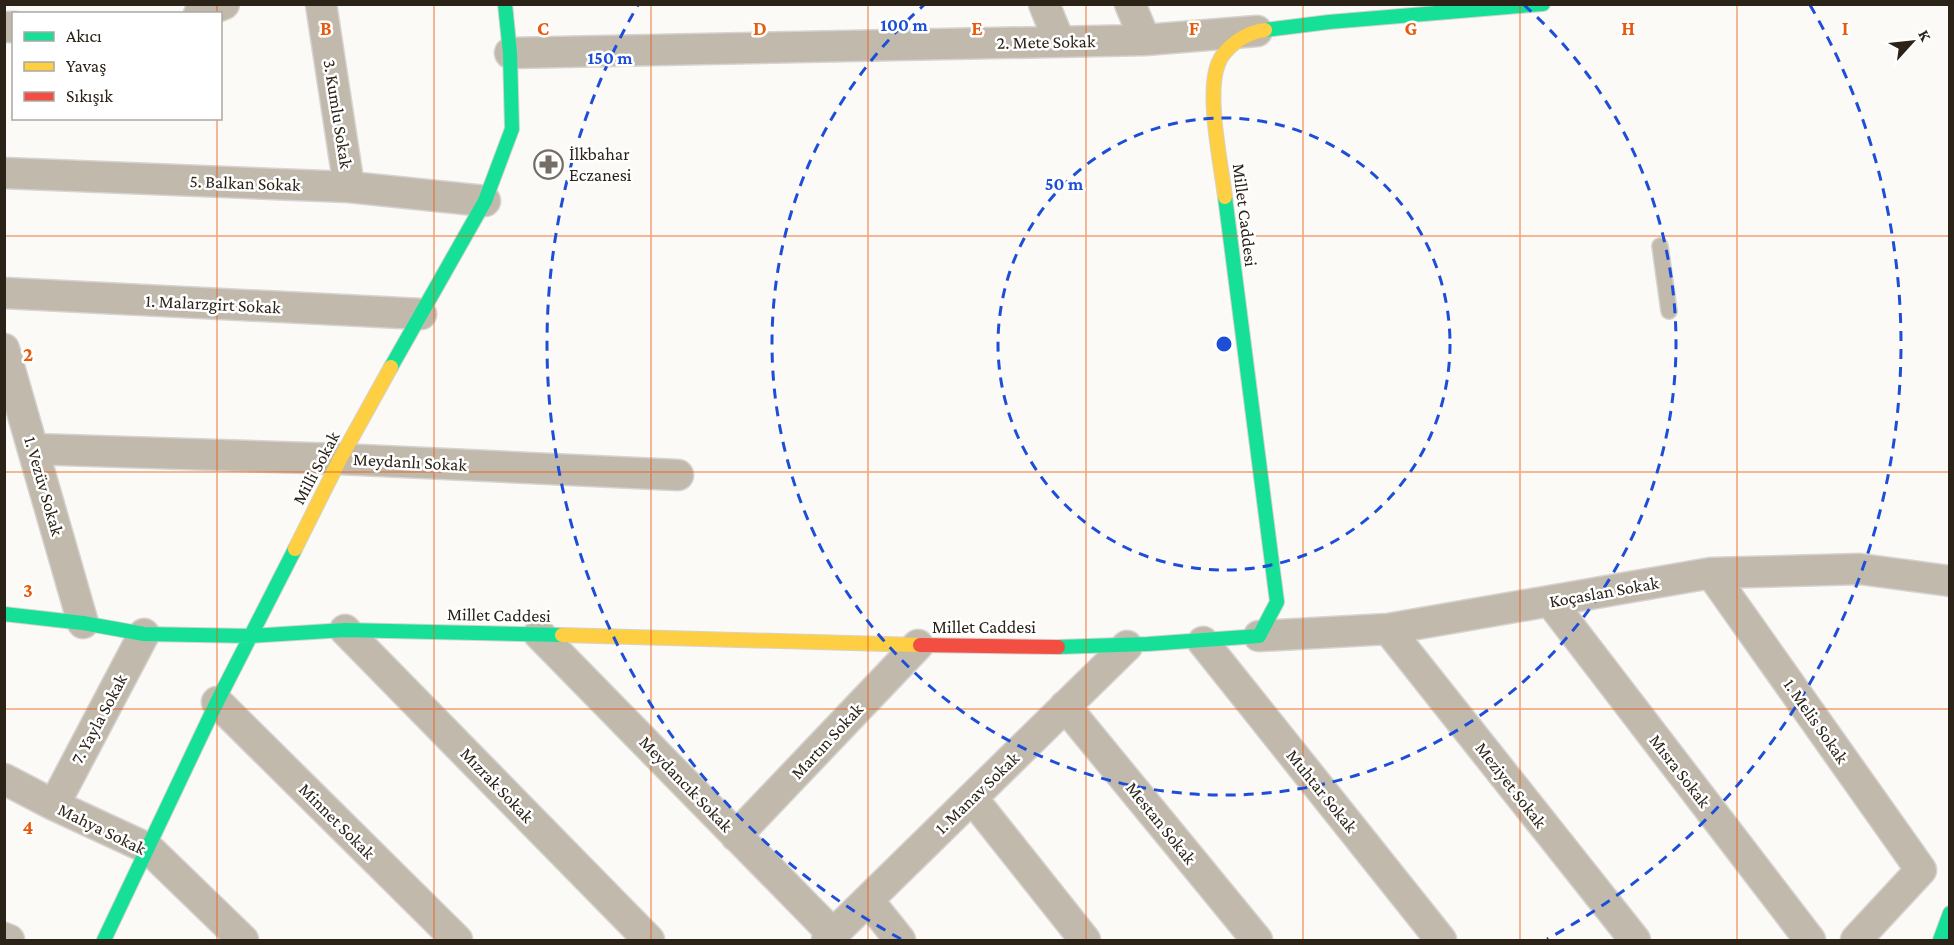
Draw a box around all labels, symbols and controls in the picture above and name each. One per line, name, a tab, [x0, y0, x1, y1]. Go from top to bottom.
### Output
legend	[12, 12, 222, 120]
north arrow	[1882, 12, 1942, 72]
text: 100 m	[880, 15, 928, 35]
text: B	[320, 17, 332, 39]
text: C	[537, 17, 549, 39]
text: D	[753, 17, 767, 39]
text: E	[971, 17, 983, 39]
text: F	[1189, 17, 1200, 39]
text: G	[1405, 17, 1418, 39]
text: H	[1621, 17, 1635, 39]
text: I	[1842, 17, 1849, 39]
text: Akıcı	[66, 26, 102, 46]
text: K	[1915, 27, 1935, 45]
street label: 2. Mete Sokak	[996, 31, 1096, 53]
text: 150 m	[587, 48, 633, 68]
text: Yavaş	[66, 56, 106, 76]
street label: 3. Kumlu Sokak	[319, 58, 357, 170]
text: Sıkışık	[66, 86, 113, 106]
place label: İlkbahar Eczanesi	[569, 144, 632, 185]
pharmacy icon: İlkbahar Eczanesi	[532, 148, 564, 180]
street label: Millet Caddesi	[1229, 162, 1261, 268]
street label: 5. Balkan Sokak	[189, 171, 301, 195]
text: 50 m	[1045, 174, 1084, 194]
street label: 1. Malarzgirt Sokak	[145, 290, 282, 318]
centre of rings	[1214, 334, 1234, 354]
text: 2	[23, 343, 33, 365]
street label: Milli Sokak	[288, 428, 344, 508]
street label: 1. Vezüv Sokak	[20, 434, 68, 538]
street label: Meydanlı Sokak	[353, 449, 468, 475]
street label: Koçaslan Sokak	[1548, 572, 1661, 611]
text: 3	[23, 579, 33, 601]
street label: Millet Caddesi	[447, 604, 551, 626]
street label: Millet Caddesi	[932, 617, 1036, 637]
street label: 7. Yayla Sokak	[67, 670, 131, 767]
street label: 1. Melis Sokak	[1779, 675, 1853, 768]
street label: Martın Sokak	[787, 699, 867, 783]
street label: Mısra Sokak	[1645, 730, 1715, 812]
street label: Meydancık Sokak	[635, 732, 737, 836]
street label: Meziyet Sokak	[1471, 738, 1551, 832]
street label: Mızrak Sokak	[456, 743, 538, 827]
street label: Muhtar Sokak	[1282, 745, 1362, 837]
street label: 1. Manav Sokak	[931, 748, 1023, 838]
street label: Mestan Sokak	[1122, 778, 1200, 868]
street label: Minnet Sokak	[295, 779, 379, 863]
street label: Mahya Sokak	[55, 799, 150, 859]
text: 4	[23, 816, 34, 838]

